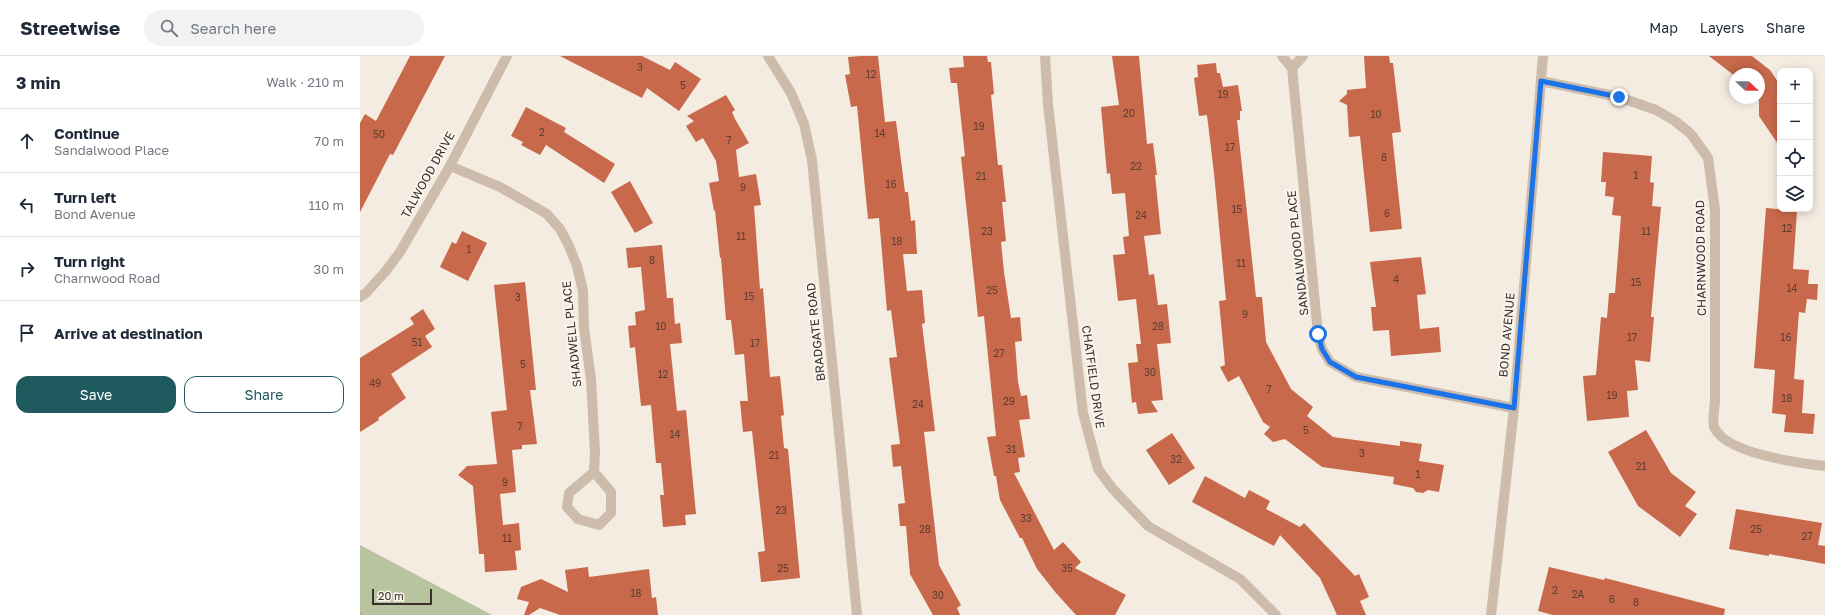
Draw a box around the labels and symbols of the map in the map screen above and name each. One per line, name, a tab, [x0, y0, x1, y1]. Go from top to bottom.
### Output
house number: 3	[637, 61, 643, 73]
house number: 12	[866, 68, 877, 80]
north arrow	[1729, 68, 1765, 104]
house number: 5	[680, 79, 686, 91]
house number: 19	[1218, 88, 1228, 100]
route end	[1610, 88, 1628, 106]
house number: 20	[1123, 107, 1135, 119]
house number: 10	[1370, 108, 1382, 120]
house number: 19	[974, 120, 984, 132]
house number: 2	[539, 126, 545, 138]
house number: 14	[875, 127, 885, 139]
house number: 50	[373, 128, 385, 140]
street label: TALWOOD DRIVE	[398, 129, 458, 221]
house number: 7	[726, 134, 732, 146]
house number: 17	[1225, 141, 1235, 153]
house number: 8	[1381, 151, 1387, 163]
house number: 22	[1130, 160, 1142, 172]
house number: 1	[1634, 169, 1639, 181]
house number: 21	[976, 170, 986, 182]
house number: 16	[886, 178, 896, 190]
house number: 9	[740, 181, 746, 193]
street label: SANDALWOOD PLACE	[1283, 190, 1312, 316]
street label: CHARNWOOD ROAD	[1692, 200, 1709, 316]
house number: 15	[1232, 203, 1243, 215]
house number: 6	[1384, 207, 1390, 219]
house number: 24	[1135, 209, 1147, 221]
house number: 12	[1782, 222, 1793, 234]
house number: 23	[981, 225, 993, 237]
house number: 11	[1641, 225, 1651, 237]
house number: 11	[736, 230, 746, 242]
house number: 18	[892, 235, 902, 247]
house number: 1	[467, 243, 472, 255]
house number: 8	[649, 254, 655, 266]
house number: 11	[1236, 257, 1246, 269]
house number: 4	[1393, 273, 1399, 285]
house number: 15	[1631, 276, 1642, 288]
street label: SHADWELL PLACE	[558, 280, 585, 388]
street label: BRADGATE ROAD	[803, 282, 828, 382]
house number: 14	[1787, 282, 1797, 294]
house number: 25	[986, 284, 998, 296]
house number: 15	[744, 290, 755, 302]
house number: 3	[515, 291, 521, 303]
street label: BOND AVENUE	[1495, 292, 1518, 378]
house number: 9	[1242, 308, 1248, 320]
house number: 10	[655, 320, 667, 332]
house number: 28	[1152, 320, 1164, 332]
street label: CHATFIELD DRIVE	[1079, 324, 1108, 429]
route start	[1309, 325, 1327, 343]
house number: 17	[1627, 331, 1637, 343]
house number: 16	[1781, 331, 1791, 343]
house number: 51	[412, 336, 422, 348]
house number: 17	[750, 337, 760, 349]
house number: 27	[993, 347, 1005, 359]
house number: 5	[520, 358, 526, 370]
house number: 30	[1144, 366, 1156, 378]
house number: 12	[658, 368, 669, 380]
house number: 49	[369, 377, 381, 389]
house number: 7	[1266, 383, 1272, 395]
house number: 19	[1607, 389, 1617, 401]
house number: 18	[1782, 392, 1792, 404]
house number: 29	[1003, 395, 1015, 407]
house number: 24	[912, 398, 924, 410]
house number: 7	[517, 420, 523, 432]
house number: 5	[1303, 424, 1309, 436]
house number: 14	[670, 428, 680, 440]
house number: 31	[1006, 443, 1016, 455]
house number: 3	[1359, 447, 1365, 459]
house number: 21	[769, 449, 779, 461]
house number: 32	[1170, 453, 1182, 465]
house number: 21	[1636, 460, 1646, 472]
house number: 1	[1416, 468, 1421, 480]
house number: 9	[502, 476, 508, 488]
house number: 23	[775, 504, 787, 516]
house number: 33	[1020, 512, 1032, 524]
house number: 28	[919, 523, 931, 535]
house number: 25	[1750, 523, 1762, 535]
house number: 27	[1801, 530, 1813, 542]
house number: 11	[502, 532, 512, 544]
house number: 25	[777, 562, 789, 574]
house number: 35	[1061, 562, 1073, 574]
house number: 2	[1552, 584, 1558, 596]
scale bar	[372, 587, 432, 606]
house number: 18	[631, 587, 641, 599]
house number: 2A	[1572, 588, 1585, 600]
house number: 30	[932, 589, 944, 601]
house number: 6	[1609, 593, 1615, 605]
house number: 8	[1633, 596, 1639, 608]

